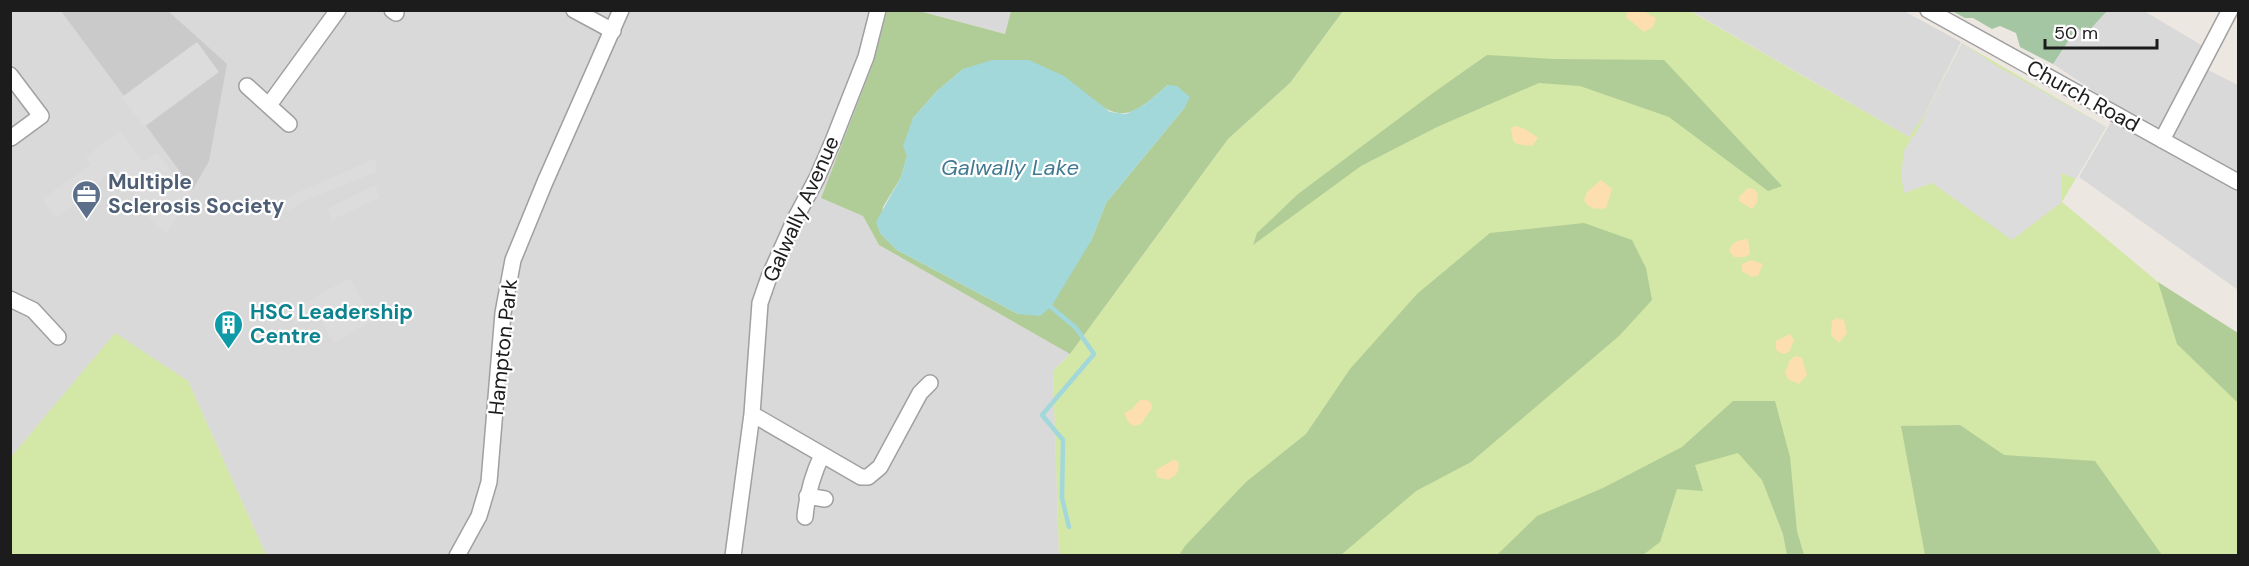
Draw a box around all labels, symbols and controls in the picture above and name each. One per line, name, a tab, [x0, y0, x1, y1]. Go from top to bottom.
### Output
scale bar	[2045, 12, 2158, 50]
text: 50 m	[2054, 21, 2098, 45]
street label: Church Road	[2022, 53, 2144, 139]
street label: Galwally Avenue	[756, 131, 846, 286]
water label: Galwally Lake	[941, 153, 1079, 182]
place label: Multiple Sclerosis Society	[108, 168, 285, 220]
office icon: Multiple Sclerosis Society	[71, 178, 103, 220]
street label: Hampton Park	[482, 277, 524, 416]
place label: HSC Leadership Centre	[250, 298, 413, 350]
building icon: HSC Leadership Centre	[213, 308, 245, 350]

